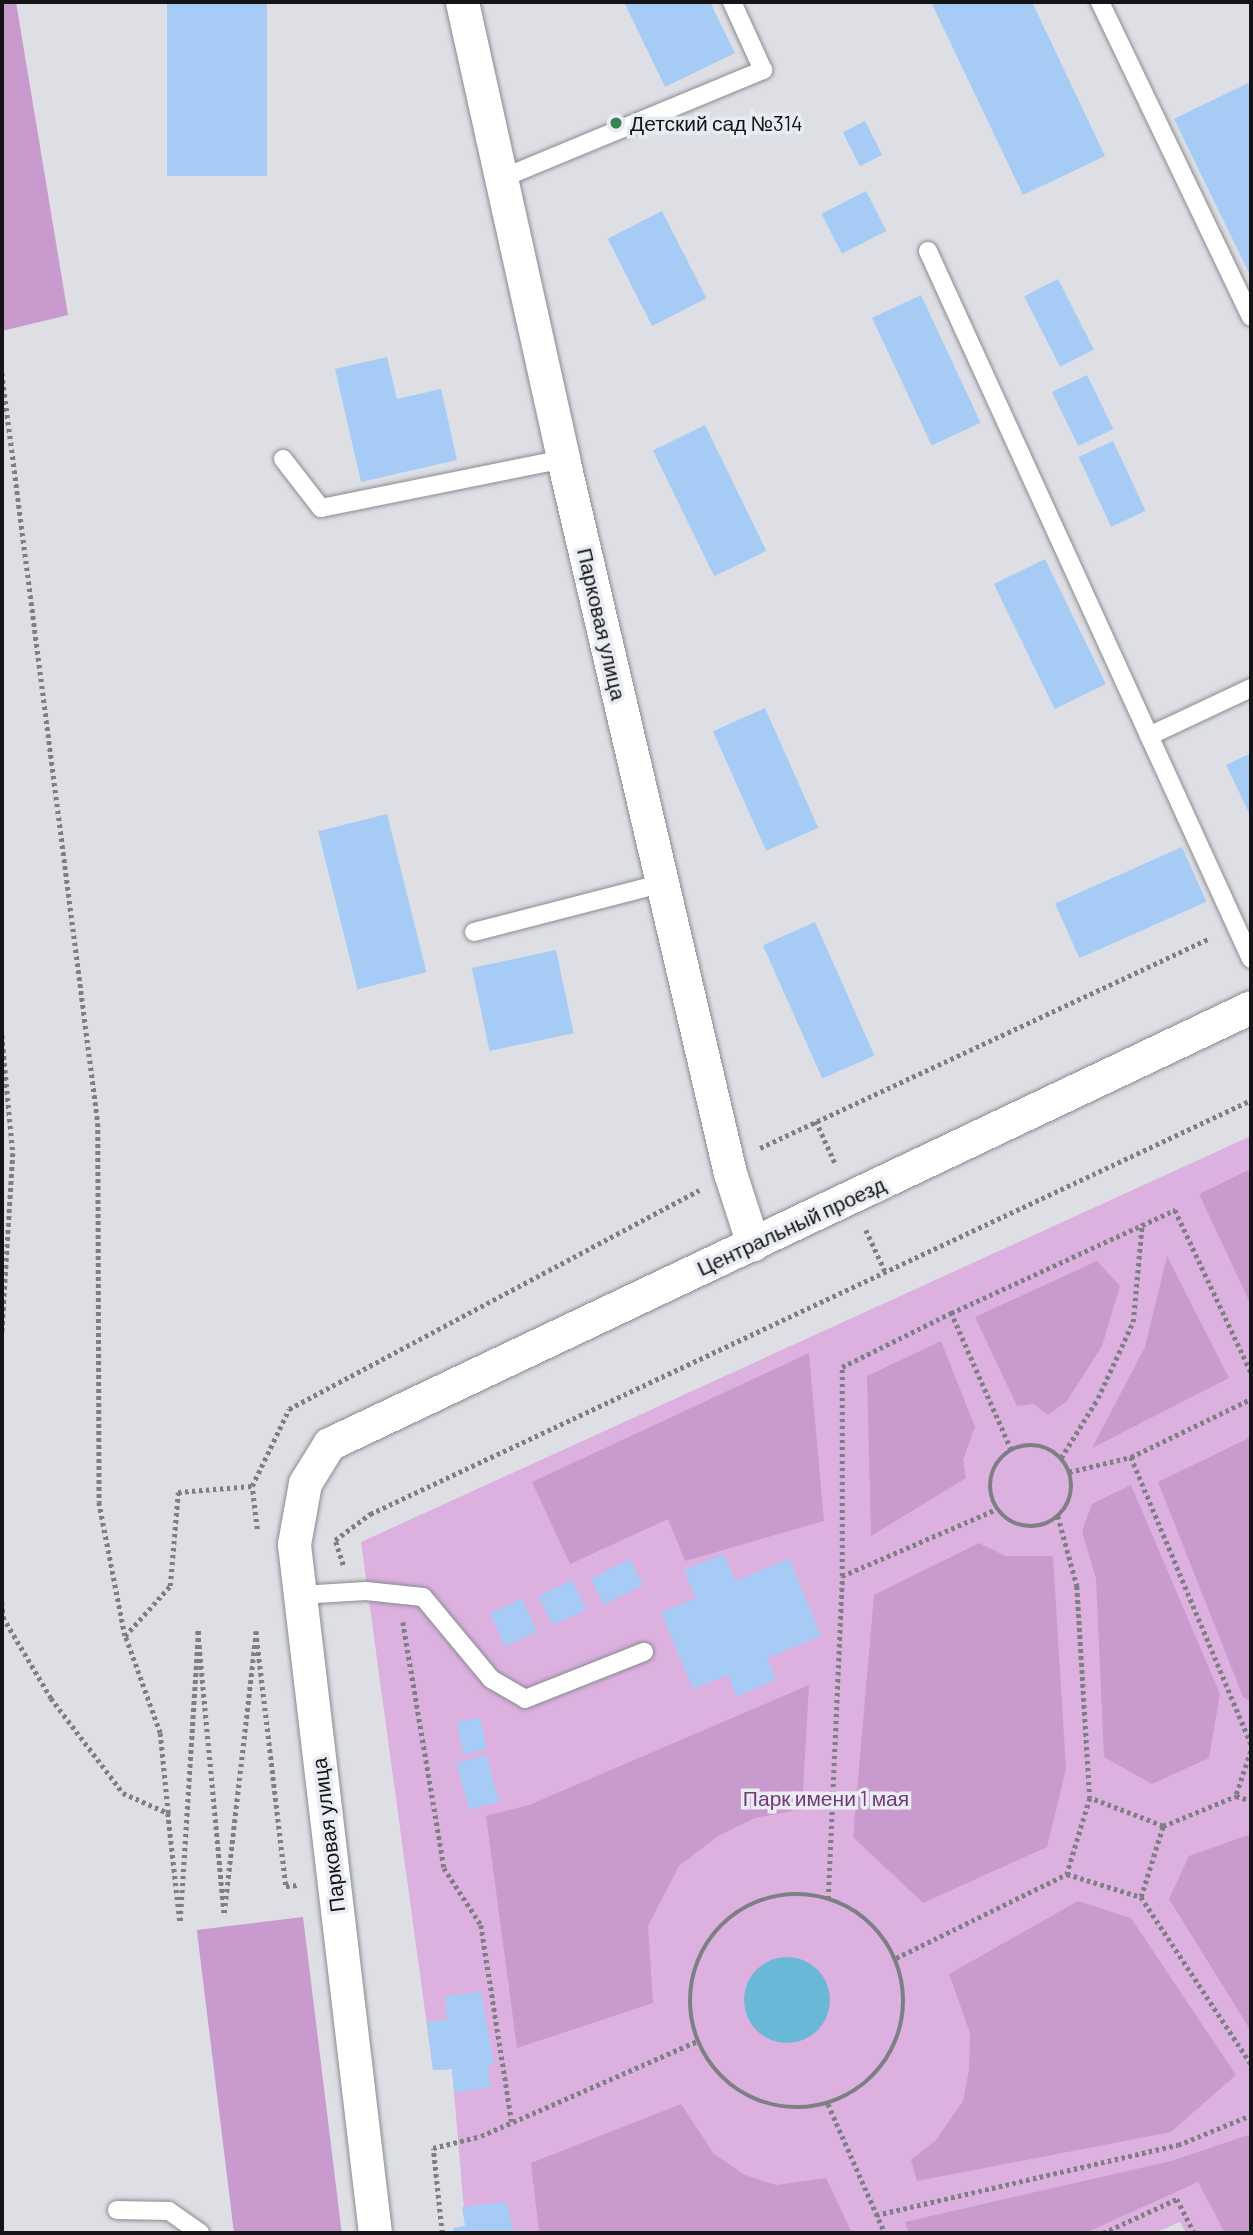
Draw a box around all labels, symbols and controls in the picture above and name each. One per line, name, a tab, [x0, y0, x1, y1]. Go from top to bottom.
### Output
place label: Детский сад №314	[630, 110, 803, 136]
marker: Детский сад №314	[608, 115, 624, 131]
street label: Парковая улица	[572, 545, 632, 703]
street label: Центральный проезд	[693, 1171, 889, 1281]
street label: Парковая улица	[306, 1756, 350, 1914]
park label: Парк имени 1 мая	[743, 1785, 909, 1811]

